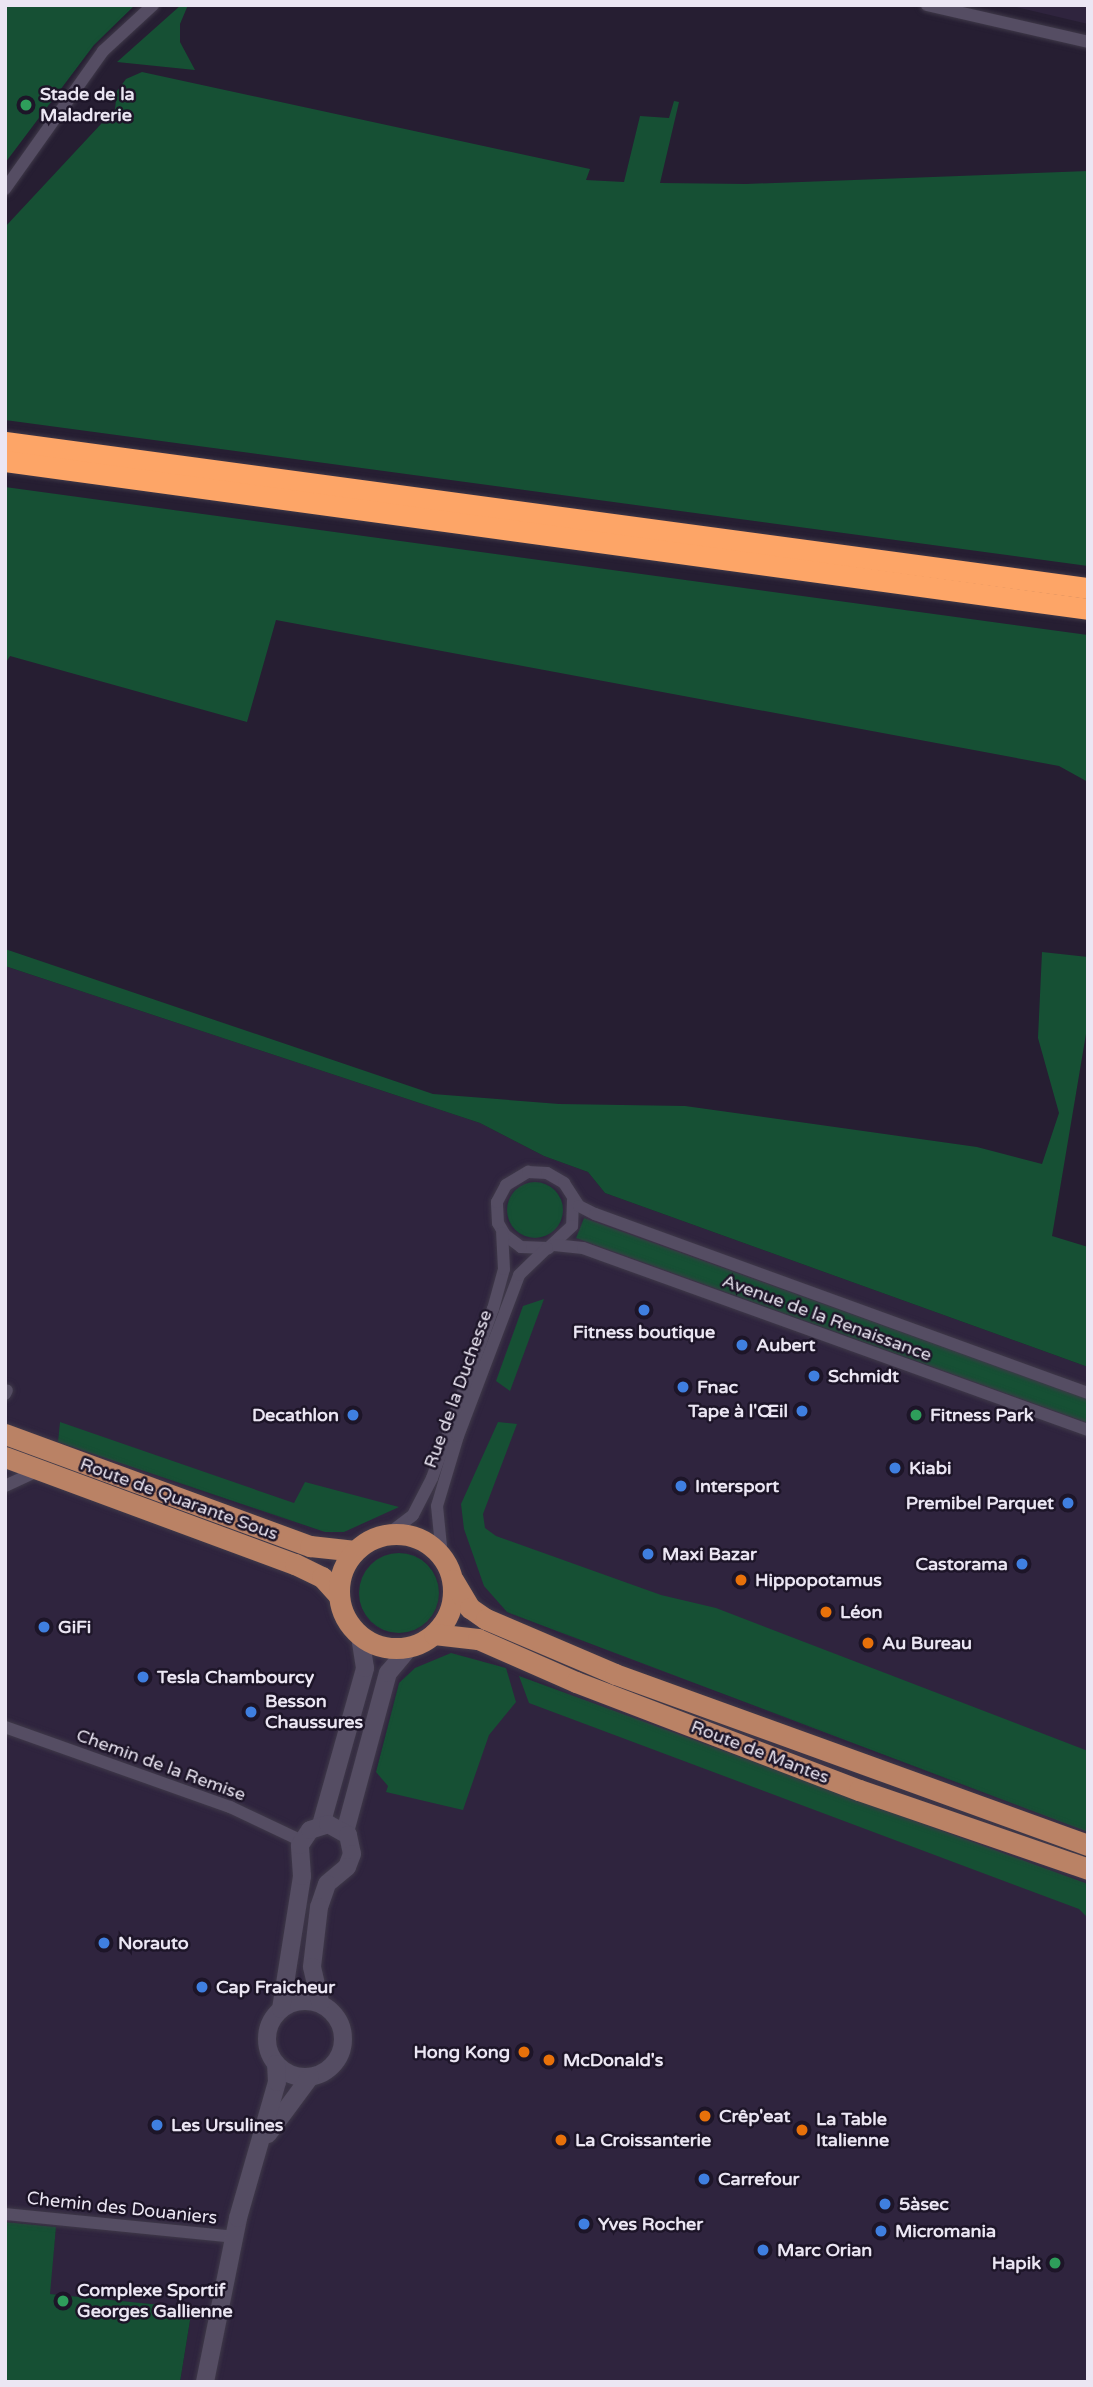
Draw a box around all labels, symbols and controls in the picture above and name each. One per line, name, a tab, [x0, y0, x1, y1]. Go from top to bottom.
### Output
place label: Stade de la Maladrerie	[40, 84, 135, 126]
marker: Stade de la Maladrerie	[18, 97, 34, 113]
street label: Avenue de la Renaissance	[719, 1270, 935, 1366]
marker: Fitness boutique	[636, 1302, 652, 1318]
street label: Rue de la Duchesse	[419, 1307, 497, 1471]
place label: Fitness boutique	[573, 1321, 715, 1343]
place label: Aubert	[756, 1334, 815, 1356]
marker: Aubert	[734, 1337, 750, 1353]
place label: Schmidt	[828, 1365, 899, 1387]
marker: Schmidt	[806, 1368, 822, 1384]
place label: Fnac	[697, 1376, 738, 1398]
marker: Fnac	[675, 1379, 691, 1395]
place label: Tape à l'Œil	[688, 1400, 788, 1422]
marker: Tape à l'Œil	[794, 1403, 810, 1419]
place label: Decathlon	[252, 1404, 339, 1426]
place label: Fitness Park	[930, 1404, 1034, 1426]
marker: Decathlon	[345, 1407, 361, 1423]
marker: Fitness Park	[908, 1407, 924, 1423]
street label: Route de Quarante Sous	[77, 1453, 281, 1545]
place label: Kiabi	[909, 1457, 951, 1479]
marker: Kiabi	[887, 1460, 903, 1476]
place label: Intersport	[695, 1475, 779, 1497]
marker: Intersport	[673, 1478, 689, 1494]
place label: Premibel Parquet	[906, 1492, 1054, 1514]
marker: Premibel Parquet	[1060, 1495, 1076, 1511]
place label: Maxi Bazar	[662, 1543, 757, 1565]
marker: Maxi Bazar	[640, 1546, 656, 1562]
place label: Castorama	[915, 1553, 1008, 1575]
marker: Castorama	[1014, 1556, 1030, 1572]
place label: Hippopotamus	[755, 1569, 882, 1591]
marker: Hippopotamus	[733, 1572, 749, 1588]
place label: Léon	[840, 1601, 882, 1623]
marker: Léon	[818, 1604, 834, 1620]
place label: GiFi	[58, 1616, 91, 1638]
marker: GiFi	[36, 1619, 52, 1635]
place label: Au Bureau	[882, 1632, 972, 1654]
marker: Au Bureau	[860, 1635, 876, 1651]
place label: Tesla Chambourcy	[157, 1666, 314, 1688]
marker: Tesla Chambourcy	[135, 1669, 151, 1685]
place label: Besson Chaussures	[265, 1691, 363, 1734]
marker: Besson Chaussures	[243, 1704, 259, 1720]
street label: Route de Mantes	[688, 1716, 832, 1788]
street label: Chemin de la Remise	[73, 1724, 249, 1806]
place label: Norauto	[118, 1932, 189, 1954]
marker: Norauto	[96, 1935, 112, 1951]
place label: Cap Fraicheur	[216, 1976, 335, 1998]
marker: Cap Fraicheur	[194, 1979, 210, 1995]
place label: Hong Kong	[413, 2041, 510, 2063]
marker: Hong Kong	[516, 2044, 532, 2060]
place label: McDonald's	[563, 2049, 663, 2071]
marker: McDonald's	[541, 2052, 557, 2068]
place label: Crêp'eat	[719, 2105, 790, 2127]
marker: Crêp'eat	[697, 2108, 713, 2124]
place label: La Table Italienne	[816, 2109, 889, 2152]
place label: Les Ursulines	[171, 2114, 283, 2136]
marker: Les Ursulines	[149, 2117, 165, 2133]
marker: La Table Italienne	[794, 2122, 810, 2138]
place label: La Croissanterie	[575, 2129, 711, 2151]
marker: La Croissanterie	[553, 2132, 569, 2148]
place label: Carrefour	[718, 2168, 799, 2190]
marker: Carrefour	[696, 2171, 712, 2187]
street label: Chemin des Douaniers	[26, 2187, 218, 2229]
place label: 5àsec	[899, 2193, 949, 2215]
marker: 5àsec	[877, 2196, 893, 2212]
place label: Yves Rocher	[598, 2213, 703, 2235]
marker: Yves Rocher	[576, 2216, 592, 2232]
place label: Micromania	[895, 2220, 996, 2242]
marker: Micromania	[873, 2223, 889, 2239]
place label: Marc Orian	[777, 2239, 872, 2261]
marker: Marc Orian	[755, 2242, 771, 2258]
place label: Hapik	[992, 2252, 1041, 2274]
marker: Hapik	[1047, 2255, 1063, 2271]
place label: Complexe Sportif Georges Gallienne	[77, 2280, 233, 2322]
marker: Complexe Sportif Georges Gallienne	[55, 2293, 71, 2309]

